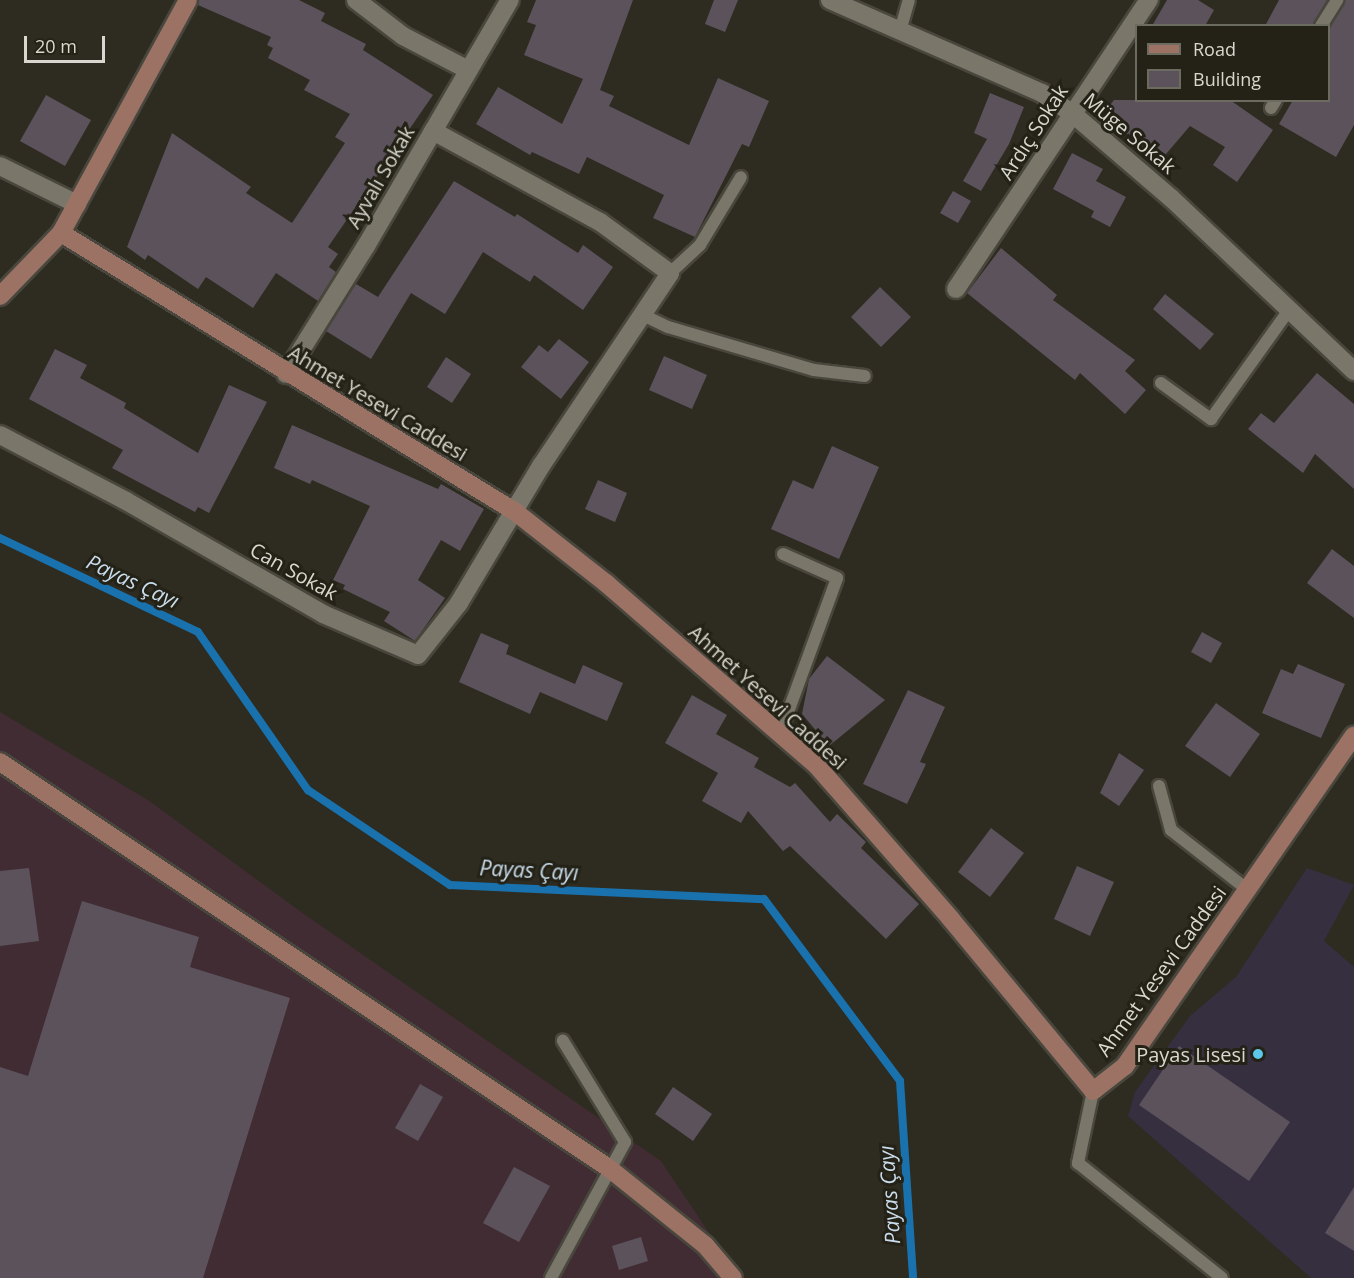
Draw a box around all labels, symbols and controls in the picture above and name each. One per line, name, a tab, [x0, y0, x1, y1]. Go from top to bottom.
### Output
scale bar	[27, 24, 108, 62]
legend	[1135, 24, 1330, 102]
text: 20 m	[35, 34, 77, 58]
text: Road	[1193, 37, 1236, 61]
text: Building	[1193, 67, 1261, 91]
street label: Ardıç Sokak	[994, 80, 1072, 184]
street label: Müge Sokak	[1079, 88, 1181, 178]
street label: Ayvalı Sokak	[341, 122, 419, 232]
street label: Ahmet Yesevi Caddesi	[284, 340, 472, 466]
street label: Can Sokak	[246, 537, 342, 605]
water label: Payas Çayı	[83, 549, 183, 613]
street label: Ahmet Yesevi Caddesi	[684, 620, 852, 774]
water label: Payas Çayı	[479, 855, 579, 885]
street label: Ahmet Yesevi Caddesi	[1091, 881, 1231, 1061]
place label: Payas Lisesi	[1136, 1042, 1246, 1066]
marker: Payas Lisesi	[1251, 1047, 1265, 1061]
water label: Payas Çayı	[873, 1145, 905, 1245]

